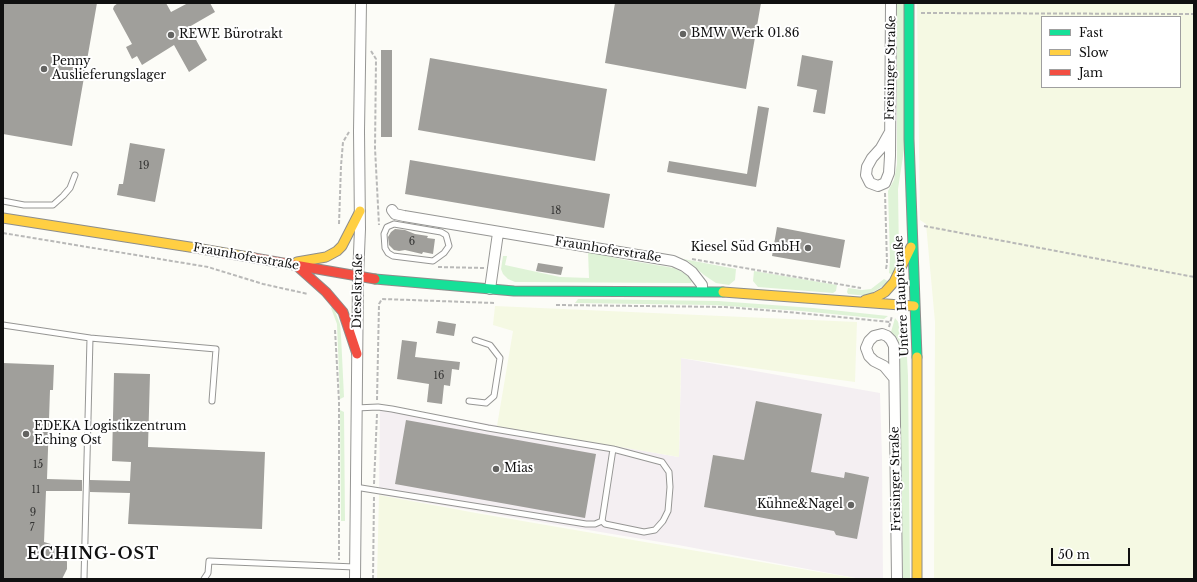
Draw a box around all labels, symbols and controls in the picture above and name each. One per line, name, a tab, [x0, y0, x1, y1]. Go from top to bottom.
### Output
street label: Freisinger Straße	[883, 15, 899, 121]
legend	[1041, 16, 1181, 88]
text: Fast	[1079, 25, 1103, 40]
place label: BMW Werk 01.86	[691, 27, 799, 41]
place label: REWE Bürotrakt	[179, 28, 283, 42]
marker: BMW Werk 01.86	[678, 29, 688, 39]
marker: REWE Bürotrakt	[166, 30, 176, 40]
text: Slow	[1079, 45, 1108, 60]
place label: Penny Auslieferungslager	[52, 55, 166, 83]
marker: Penny Auslieferungslager	[39, 64, 49, 74]
text: Jam	[1079, 65, 1103, 80]
house number: 19	[139, 160, 149, 172]
house number: 18	[551, 205, 561, 217]
street label: Fraunhoferstraße	[554, 234, 662, 266]
street label: Untere Hauptstraße	[892, 235, 912, 357]
house number: 6	[409, 236, 415, 248]
street label: Fraunhoferstraße	[192, 241, 300, 273]
place label: Kiesel Süd GmbH	[691, 241, 800, 255]
marker: Kiesel Süd GmbH	[803, 243, 813, 253]
street label: Dieselstraße	[350, 253, 366, 329]
house number: 16	[434, 370, 444, 382]
place label: EDEKA Logistikzentrum Eching Ost	[34, 420, 186, 448]
street label: Freisinger Straße	[888, 426, 904, 532]
marker: EDEKA Logistikzentrum Eching Ost	[21, 429, 31, 439]
house number: 15	[33, 459, 43, 471]
place label: Mias	[504, 462, 533, 476]
marker: Mias	[491, 464, 501, 474]
house number: 11	[32, 484, 40, 496]
place label: Kühne&Nagel	[757, 498, 843, 512]
marker: Kühne&Nagel	[846, 500, 856, 510]
house number: 9	[30, 507, 36, 519]
house number: 7	[29, 522, 35, 534]
scale bar	[1053, 540, 1132, 566]
district label: ECHING-OST	[27, 544, 159, 564]
text: 50 m	[1058, 547, 1090, 562]

